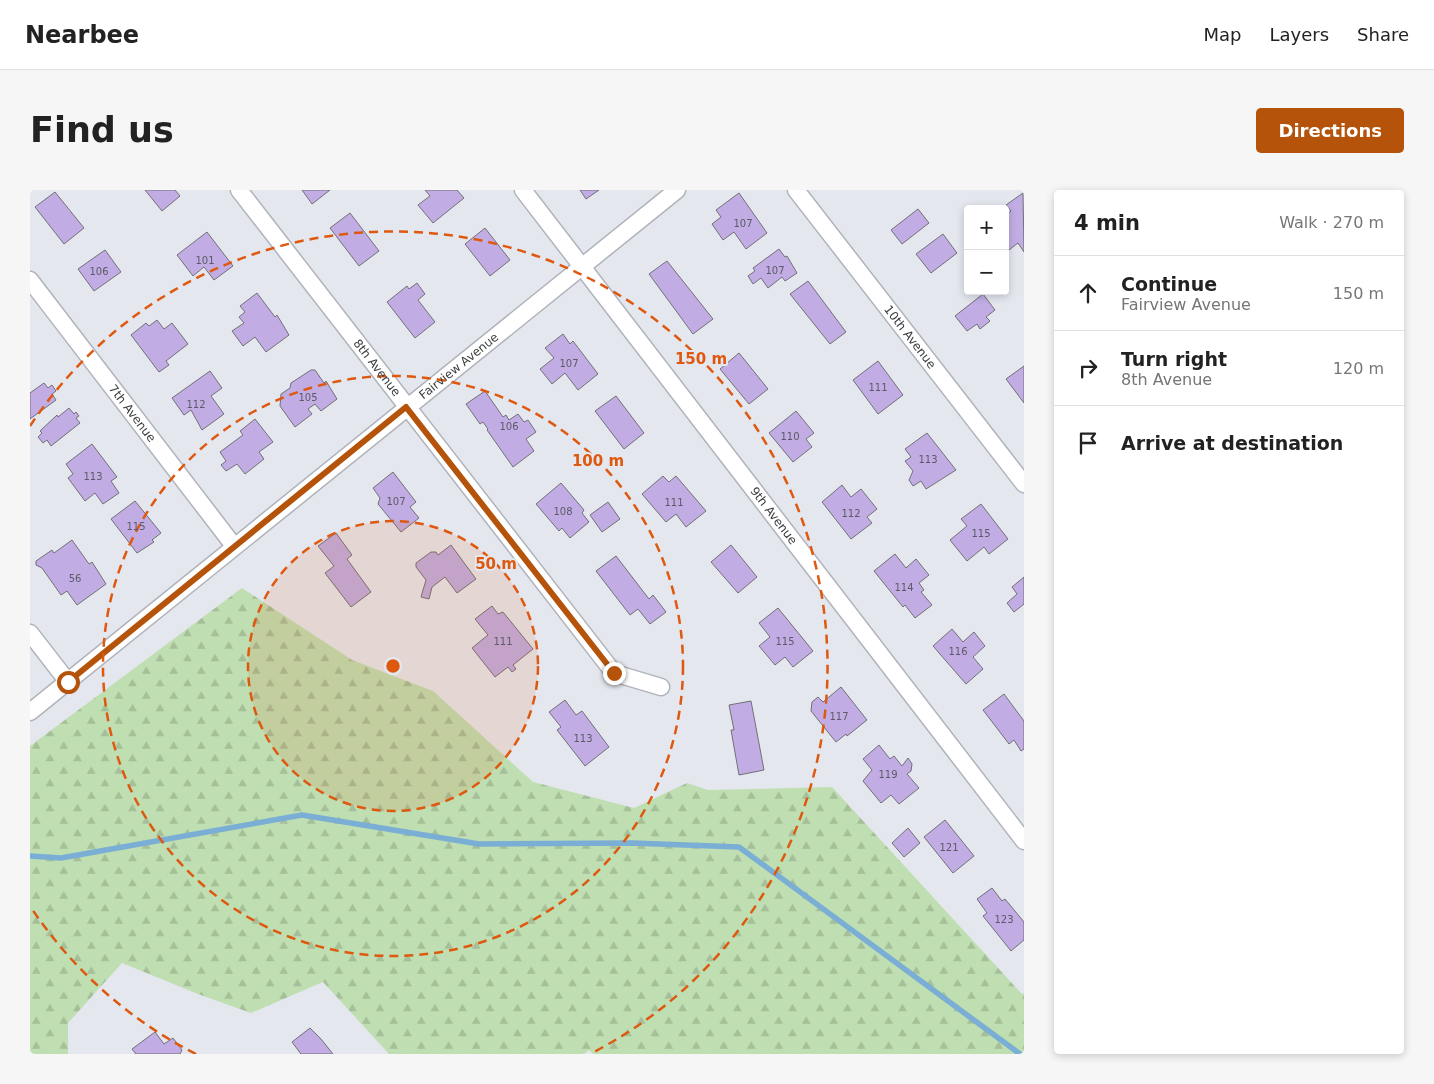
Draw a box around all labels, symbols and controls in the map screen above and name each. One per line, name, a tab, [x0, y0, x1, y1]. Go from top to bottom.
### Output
text: Nearbee	[25, 21, 139, 49]
text: Map	[1203, 24, 1241, 45]
text: Layers	[1269, 24, 1329, 45]
text: Share	[1357, 24, 1409, 45]
button: Directions	[1256, 108, 1404, 153]
text: Find us	[30, 110, 174, 150]
map controls	[964, 205, 1009, 295]
button: +	[964, 205, 1009, 250]
text: 4 min	[1074, 211, 1140, 235]
text: Walk · 270 m	[1279, 213, 1384, 232]
house number: 107	[733, 218, 753, 229]
button: −	[964, 250, 1009, 295]
house number: 101	[195, 255, 215, 266]
house number: 107	[765, 265, 785, 276]
house number: 106	[89, 266, 109, 277]
text: Continue	[1121, 273, 1217, 295]
icon: ahead	[1074, 279, 1102, 307]
text: 150 m	[1333, 284, 1384, 303]
text: Fairview Avenue	[1121, 295, 1251, 314]
street label: 10th Avenue	[881, 303, 939, 371]
street label: Fairview Avenue	[416, 330, 501, 402]
street label: 8th Avenue	[350, 336, 403, 399]
text: Turn right	[1121, 348, 1227, 370]
text: 150 m	[675, 350, 727, 368]
icon: right	[1074, 354, 1102, 382]
house number: 107	[559, 358, 579, 369]
text: 120 m	[1333, 359, 1384, 378]
text: 8th Avenue	[1121, 370, 1212, 389]
street label: 7th Avenue	[106, 382, 159, 445]
house number: 111	[868, 382, 888, 393]
house number: 105	[298, 392, 318, 403]
house number: 112	[186, 399, 206, 410]
house number: 106	[499, 421, 519, 432]
icon: arrive	[1074, 429, 1102, 457]
house number: 110	[780, 431, 800, 442]
text: Arrive at destination	[1121, 432, 1343, 454]
text: 100 m	[572, 452, 624, 470]
house number: 113	[918, 454, 938, 465]
house number: 113	[83, 471, 103, 482]
street label: 9th Avenue	[747, 484, 800, 547]
house number: 107	[386, 496, 406, 507]
house number: 111	[664, 497, 684, 508]
house number: 108	[553, 506, 573, 517]
house number: 112	[841, 508, 861, 519]
house number: 115	[126, 521, 146, 532]
house number: 115	[971, 528, 991, 539]
text: 50 m	[475, 555, 517, 573]
house number: 56	[69, 573, 81, 584]
house number: 114	[894, 582, 914, 593]
house number: 111	[493, 636, 513, 647]
house number: 115	[775, 636, 795, 647]
house number: 116	[948, 646, 968, 657]
centre of rings	[384, 657, 402, 675]
route end	[603, 662, 626, 685]
route start	[57, 671, 80, 694]
house number: 117	[829, 711, 849, 722]
house number: 113	[573, 733, 593, 744]
house number: 119	[878, 769, 898, 780]
house number: 121	[939, 842, 959, 853]
house number: 123	[994, 914, 1014, 925]

